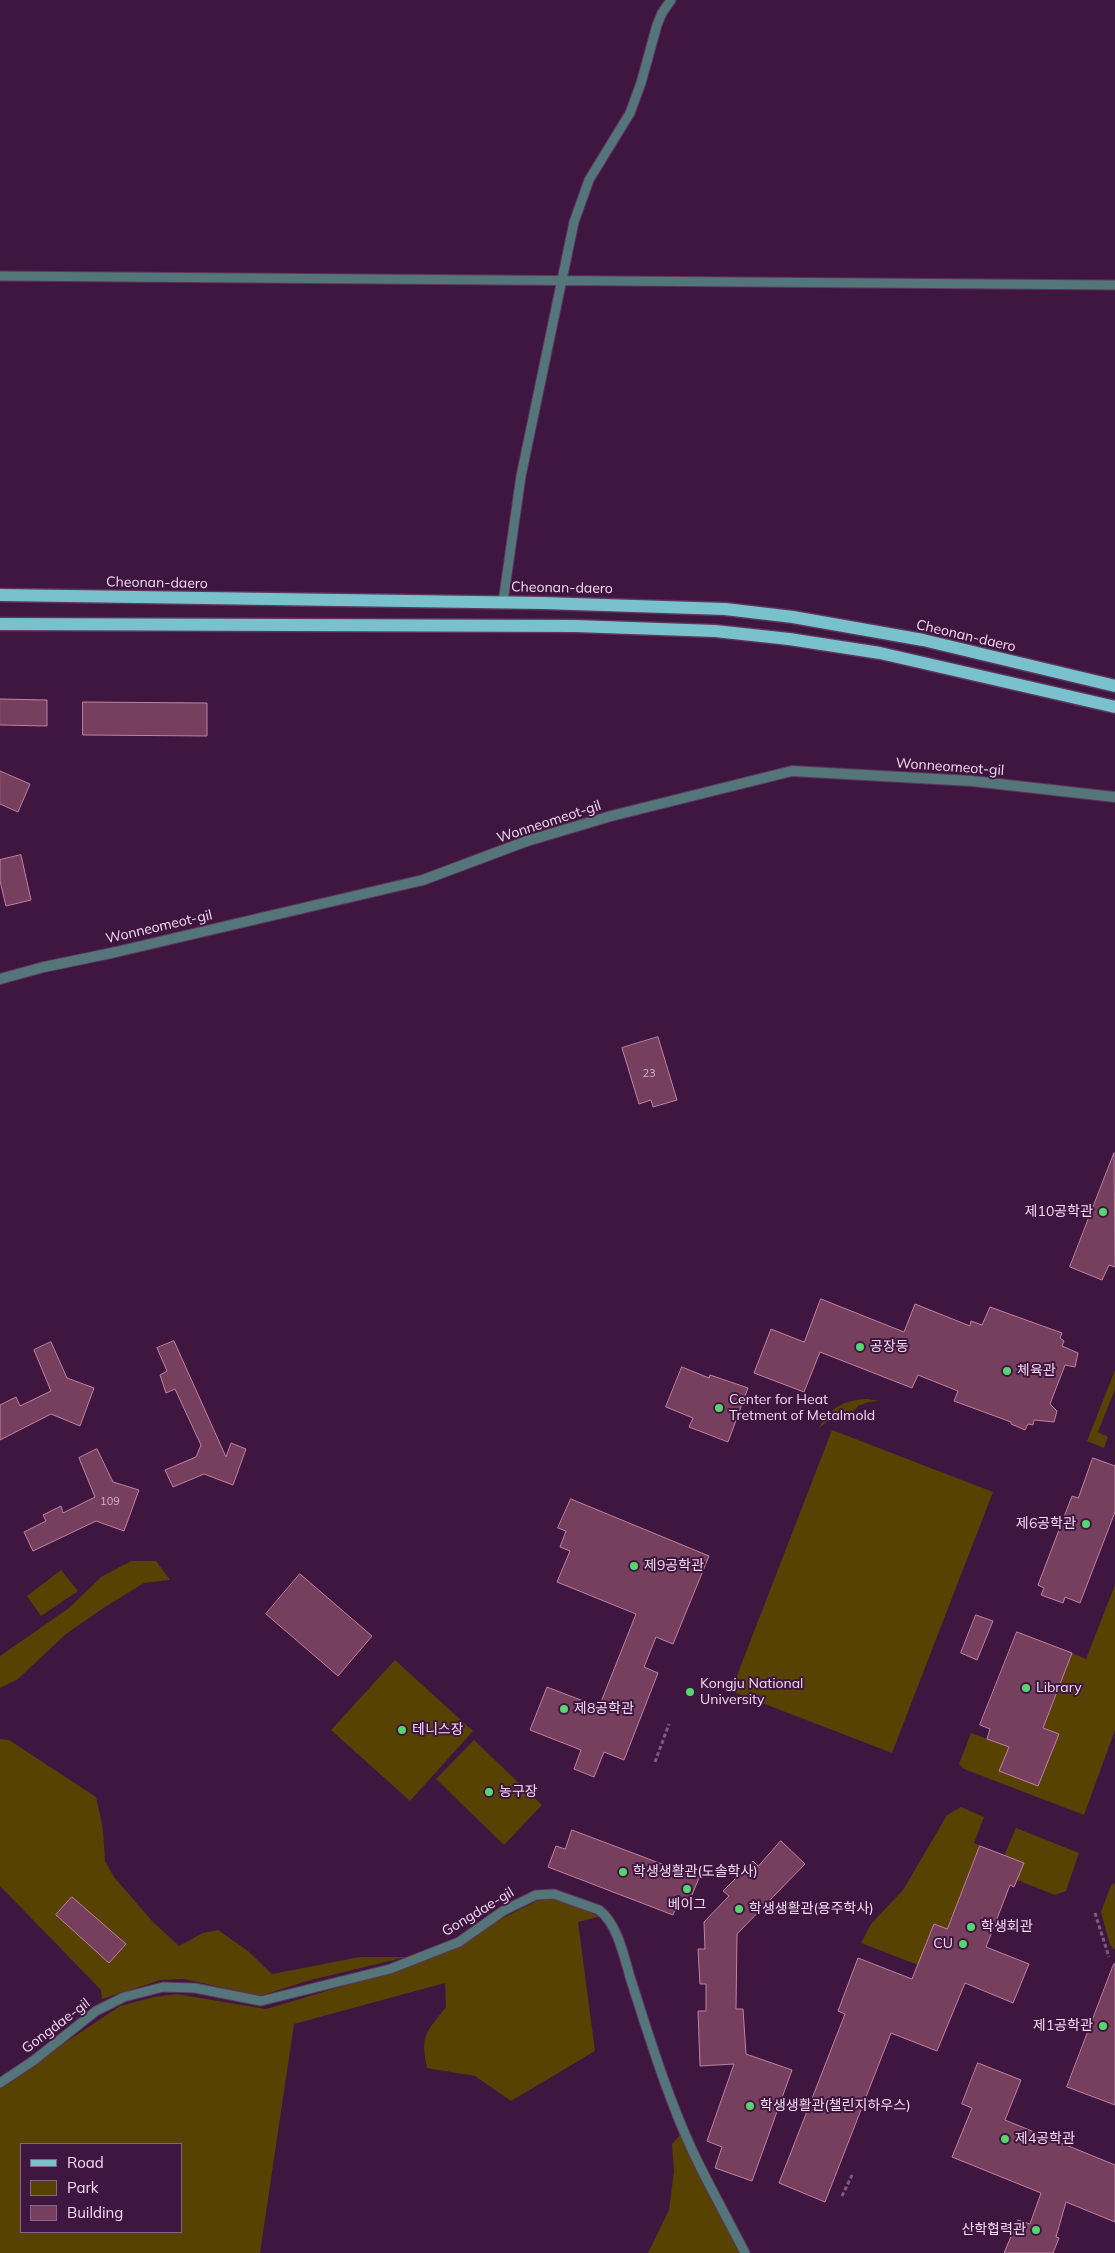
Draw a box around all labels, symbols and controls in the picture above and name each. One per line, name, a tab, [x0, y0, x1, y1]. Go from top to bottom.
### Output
street label: Cheonan-daero	[106, 574, 208, 592]
street label: Cheonan-daero	[511, 579, 613, 597]
street label: Cheonan-daero	[915, 616, 1017, 656]
street label: Wonneomeot-gil	[895, 755, 1005, 779]
street label: Wonneomeot-gil	[495, 797, 603, 847]
street label: Wonneomeot-gil	[104, 907, 214, 947]
house number: 23	[642, 1067, 656, 1081]
place label: 제10공학관	[1025, 1204, 1093, 1220]
marker: 제10공학관	[1097, 1206, 1109, 1218]
place label: 공장동	[870, 1339, 909, 1355]
marker: 공장동	[854, 1341, 866, 1353]
place label: 체육관	[1017, 1363, 1056, 1379]
marker: 체육관	[1001, 1365, 1013, 1377]
place label: Center for Heat Tretment of Metalmold	[729, 1392, 875, 1424]
marker: Center for Heat Tretment of Metalmold	[713, 1402, 725, 1414]
house number: 109	[100, 1495, 120, 1509]
place label: 제6공학관	[1016, 1516, 1076, 1532]
marker: 제6공학관	[1080, 1518, 1092, 1530]
place label: 제9공학관	[644, 1558, 704, 1574]
marker: 제9공학관	[628, 1560, 640, 1572]
place label: Kongju National University	[700, 1676, 803, 1708]
place label: Library	[1036, 1680, 1082, 1696]
marker: Library	[1020, 1682, 1032, 1694]
marker: Kongju National University	[684, 1686, 696, 1698]
place label: 제8공학관	[574, 1701, 634, 1717]
marker: 제8공학관	[558, 1703, 570, 1715]
place label: 테니스장	[412, 1722, 464, 1738]
marker: 테니스장	[396, 1724, 408, 1736]
place label: 농구장	[499, 1784, 538, 1800]
marker: 농구장	[483, 1786, 495, 1798]
place label: 학생생활관(도솔학사)	[633, 1864, 758, 1880]
marker: 학생생활관(도솔학사)	[617, 1866, 629, 1878]
marker: 베이그	[681, 1883, 693, 1895]
street label: Gongdae-gil	[439, 1884, 517, 1940]
place label: 베이그	[668, 1897, 706, 1913]
place label: 학생생활관(용주학사)	[749, 1901, 874, 1917]
marker: 학생생활관(용주학사)	[733, 1903, 745, 1915]
place label: 학생회관	[981, 1919, 1033, 1935]
marker: 학생회관	[965, 1921, 977, 1933]
place label: CU	[933, 1936, 953, 1952]
marker: CU	[957, 1938, 969, 1950]
street label: Gongdae-gil	[19, 1995, 93, 2057]
place label: 제1공학관	[1033, 2018, 1093, 2034]
marker: 제1공학관	[1097, 2020, 1109, 2032]
place label: 학생생활관(챌린지하우스)	[760, 2098, 911, 2114]
marker: 학생생활관(챌린지하우스)	[744, 2100, 756, 2112]
place label: 제4공학관	[1015, 2131, 1075, 2147]
marker: 제4공학관	[999, 2133, 1011, 2145]
legend	[20, 2143, 182, 2233]
text: Road	[67, 2153, 104, 2172]
text: Park	[67, 2178, 99, 2197]
text: Building	[67, 2203, 123, 2222]
place label: 산학협력관	[962, 2222, 1026, 2238]
marker: 산학협력관	[1030, 2224, 1042, 2236]

